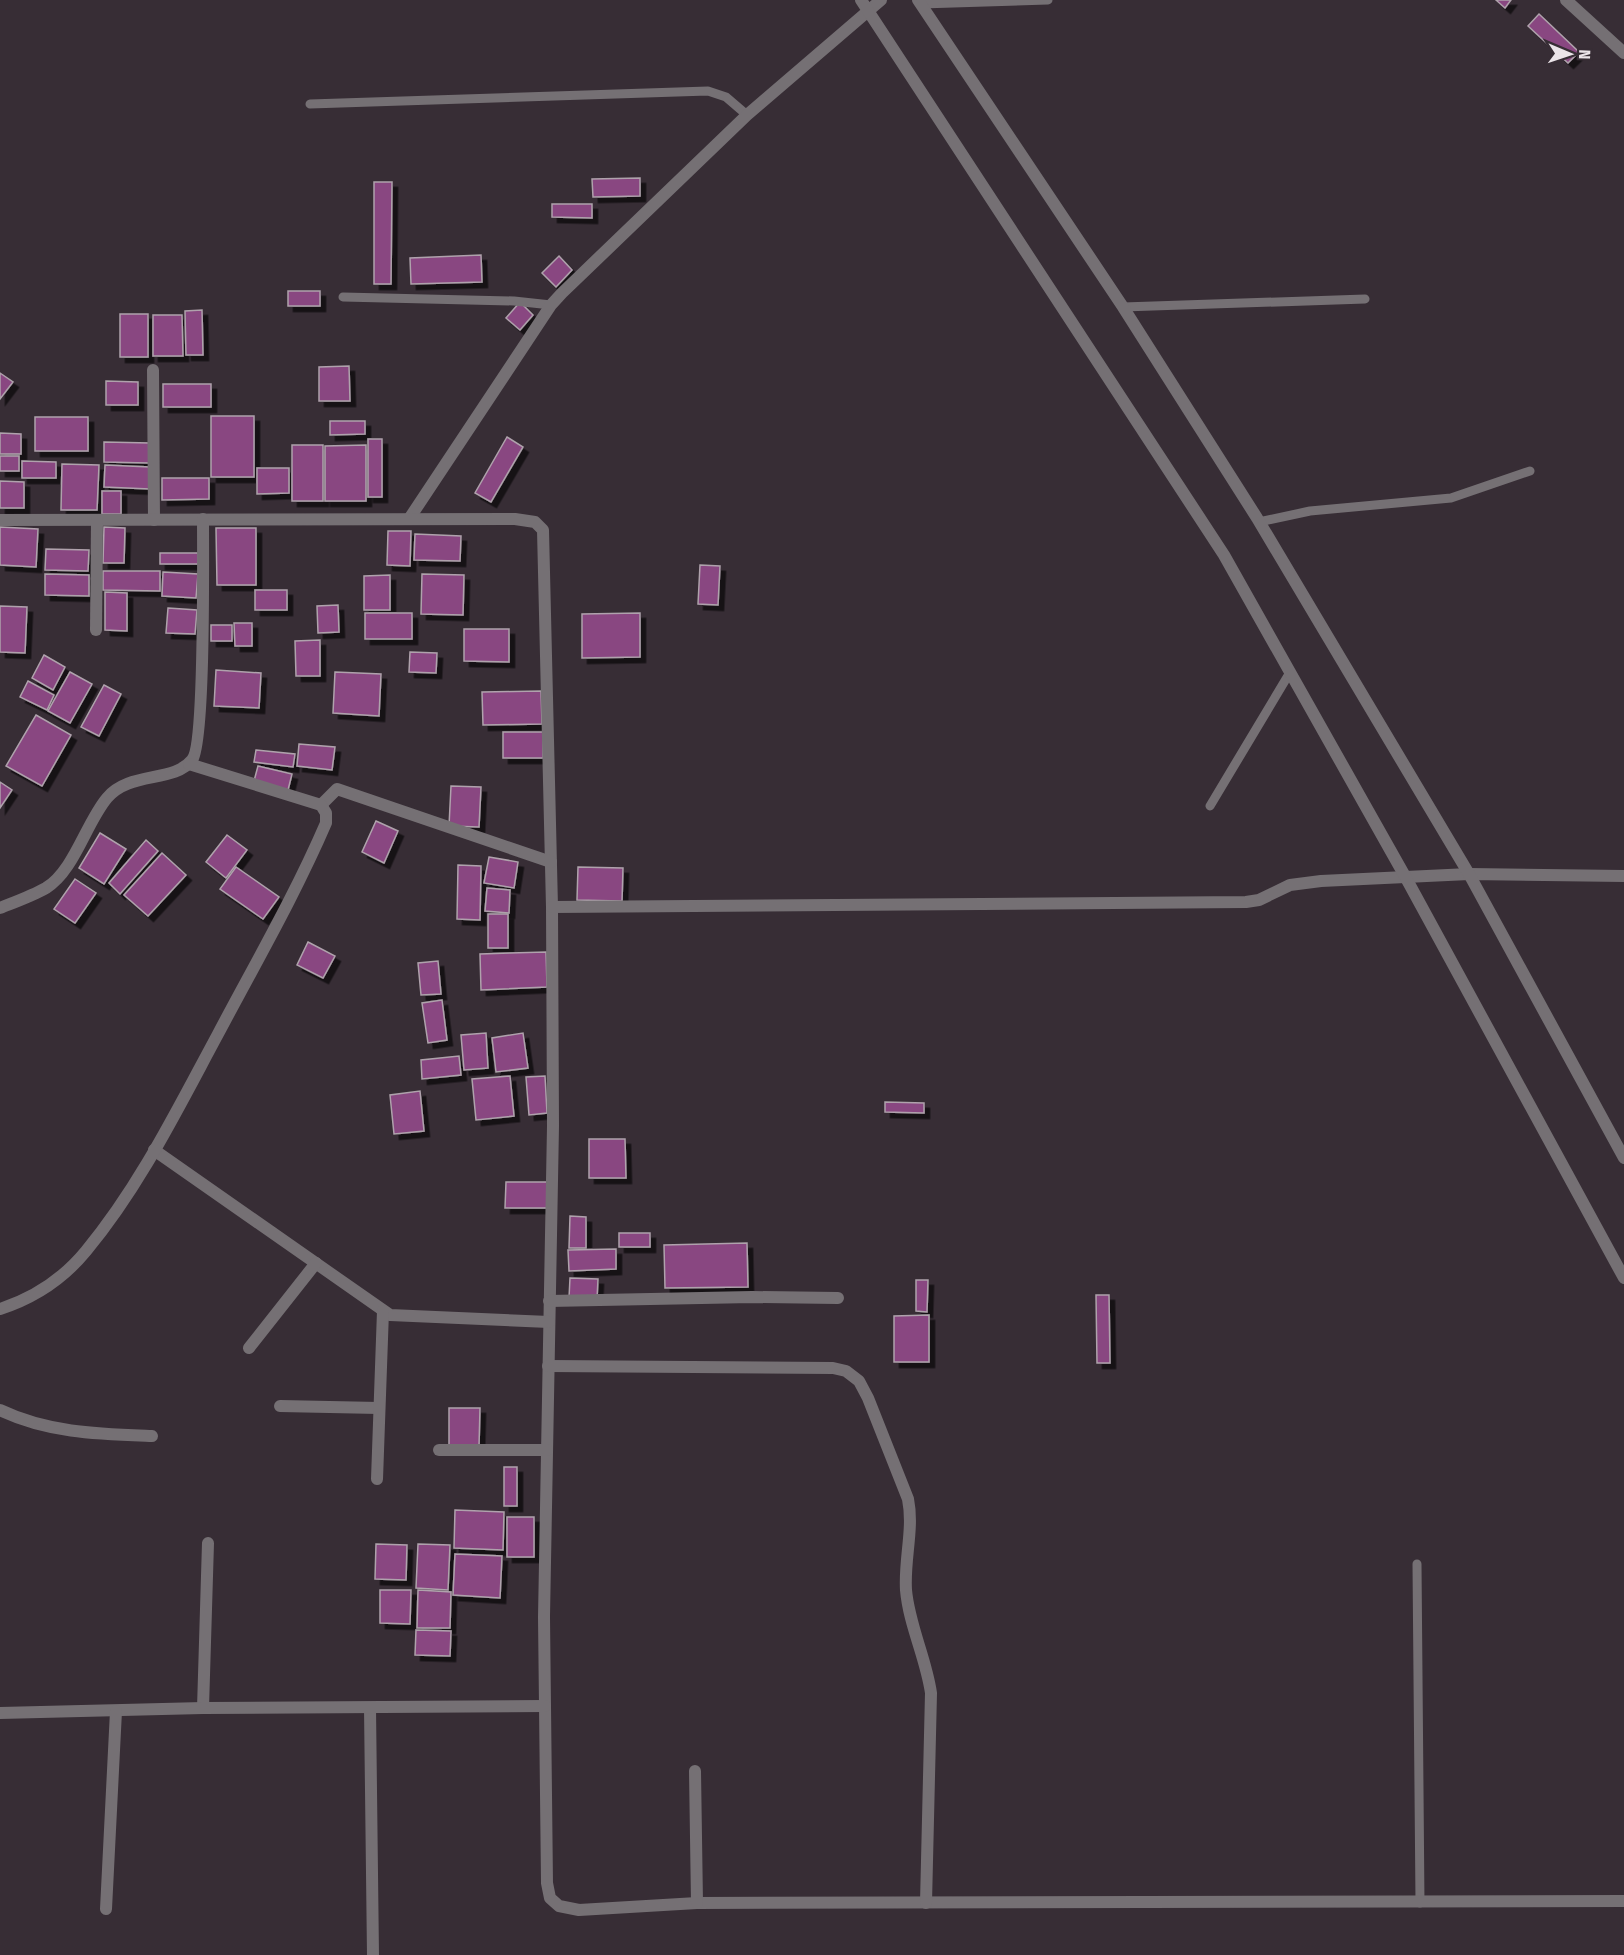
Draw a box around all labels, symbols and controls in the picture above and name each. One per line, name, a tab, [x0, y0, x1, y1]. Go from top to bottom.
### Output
north arrow	[1540, 24, 1600, 84]
text: N	[1575, 49, 1594, 60]

